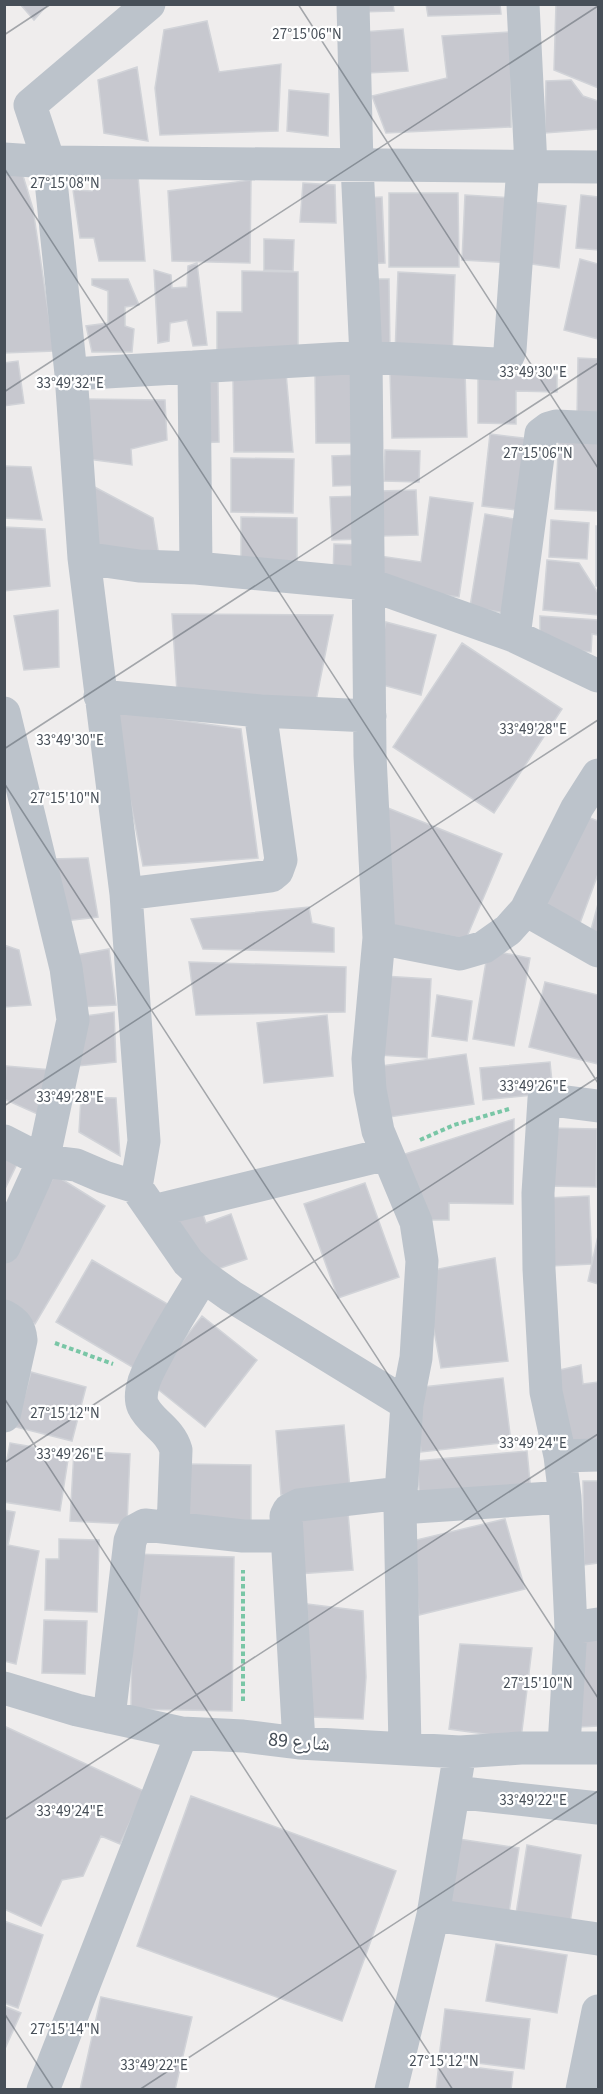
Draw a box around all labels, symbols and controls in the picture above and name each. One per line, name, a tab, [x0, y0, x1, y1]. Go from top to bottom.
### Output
text: 27°15'06"N	[272, 24, 342, 45]
text: 27°15'08"N	[30, 173, 100, 194]
text: 33°49'30"E	[499, 362, 567, 383]
text: 33°49'32"E	[36, 373, 104, 394]
text: 27°15'06"N	[503, 443, 573, 464]
text: 33°49'28"E	[499, 719, 567, 740]
text: 33°49'30"E	[36, 730, 104, 751]
text: 27°15'10"N	[30, 788, 100, 809]
text: 33°49'26"E	[499, 1076, 567, 1097]
text: 33°49'28"E	[36, 1087, 104, 1108]
text: 27°15'12"N	[30, 1403, 100, 1424]
text: 33°49'24"E	[499, 1433, 567, 1454]
text: 33°49'26"E	[36, 1444, 104, 1465]
text: 27°15'10"N	[503, 1673, 573, 1694]
street label: شارع 89	[267, 1725, 331, 1759]
text: 33°49'22"E	[499, 1790, 567, 1811]
text: 33°49'24"E	[36, 1801, 104, 1822]
text: 27°15'14"N	[30, 2019, 100, 2040]
text: 27°15'12"N	[409, 2051, 479, 2072]
text: 33°49'22"E	[120, 2055, 188, 2076]

